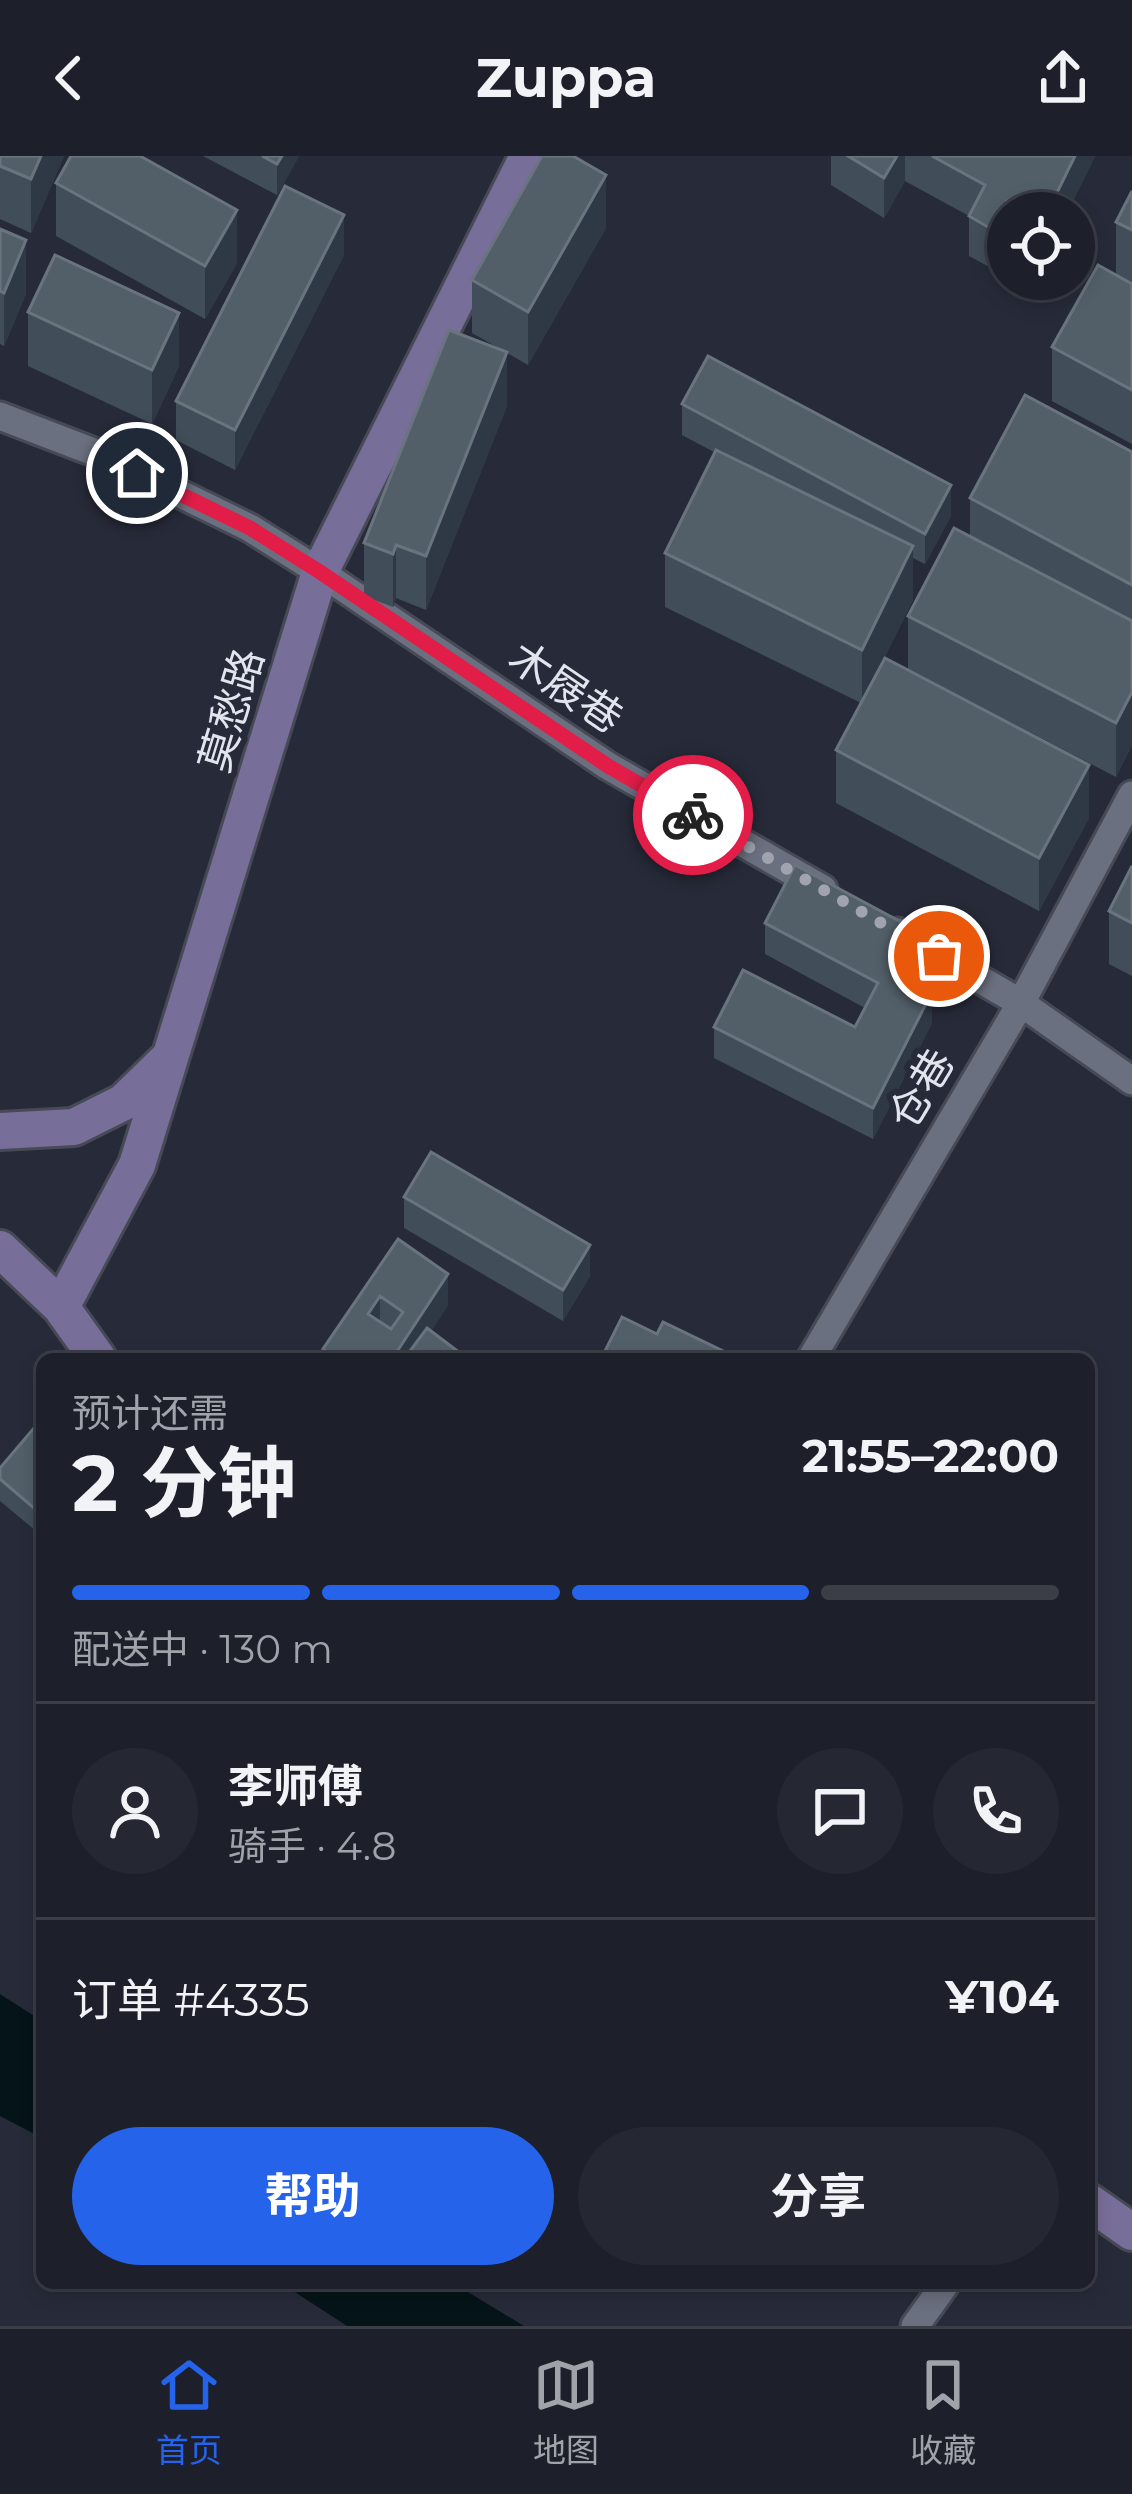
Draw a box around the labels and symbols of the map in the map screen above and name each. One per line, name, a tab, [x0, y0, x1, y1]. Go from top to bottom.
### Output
pin	[86, 422, 188, 524]
street label: 木屐巷	[499, 630, 633, 744]
street label: 莫愁路	[188, 642, 274, 778]
courier	[633, 755, 753, 875]
pin	[888, 905, 990, 1007]
street label: 仓巷	[877, 1040, 965, 1138]

